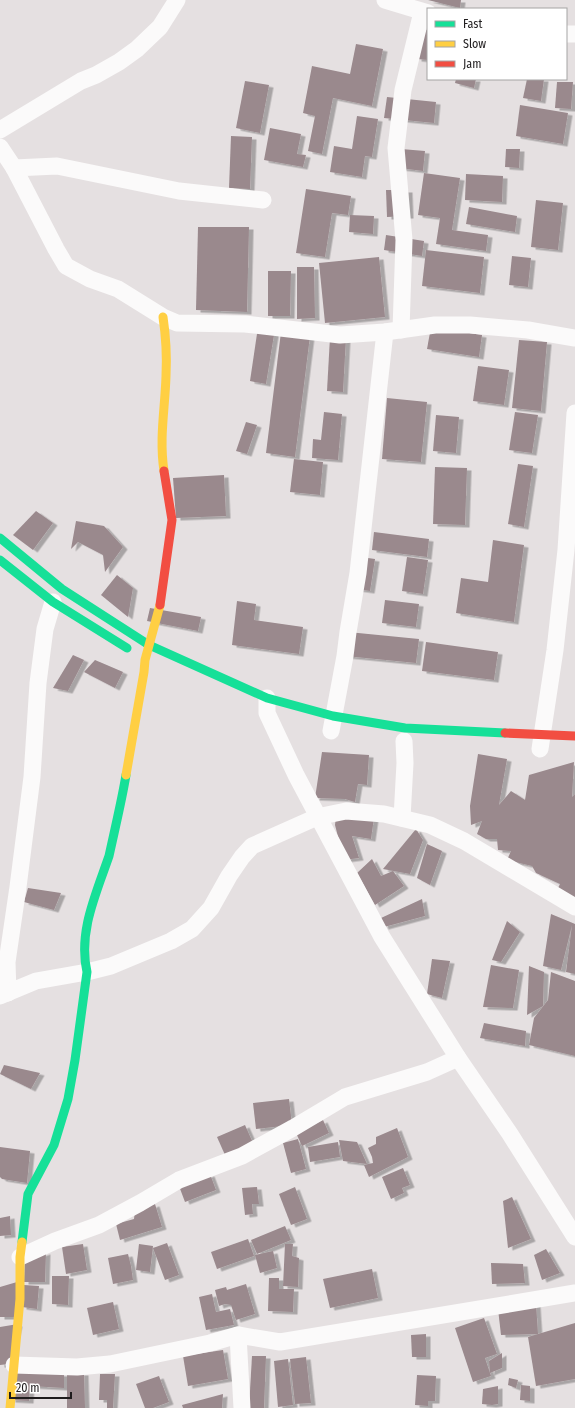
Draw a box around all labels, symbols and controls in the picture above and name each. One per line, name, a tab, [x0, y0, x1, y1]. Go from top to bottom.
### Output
legend	[427, 8, 567, 80]
text: Fast	[463, 17, 482, 31]
text: Slow	[463, 37, 486, 51]
text: Jam	[463, 57, 481, 71]
scale bar	[10, 1374, 71, 1400]
text: 20 m	[16, 1381, 40, 1395]

